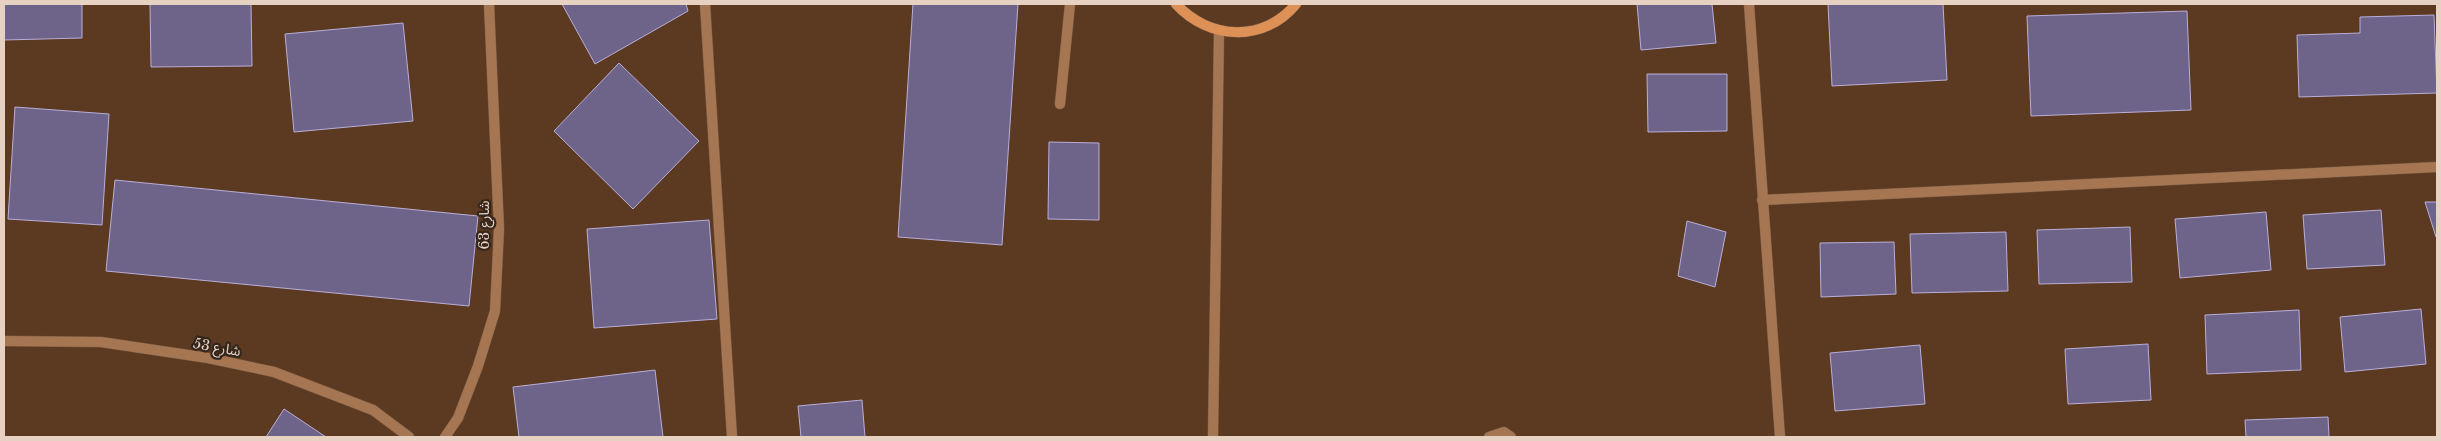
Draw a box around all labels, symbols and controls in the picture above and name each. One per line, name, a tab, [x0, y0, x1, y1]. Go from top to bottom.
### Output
street label: شارع 63	[475, 201, 495, 249]
street label: شارع 53	[192, 334, 242, 362]

